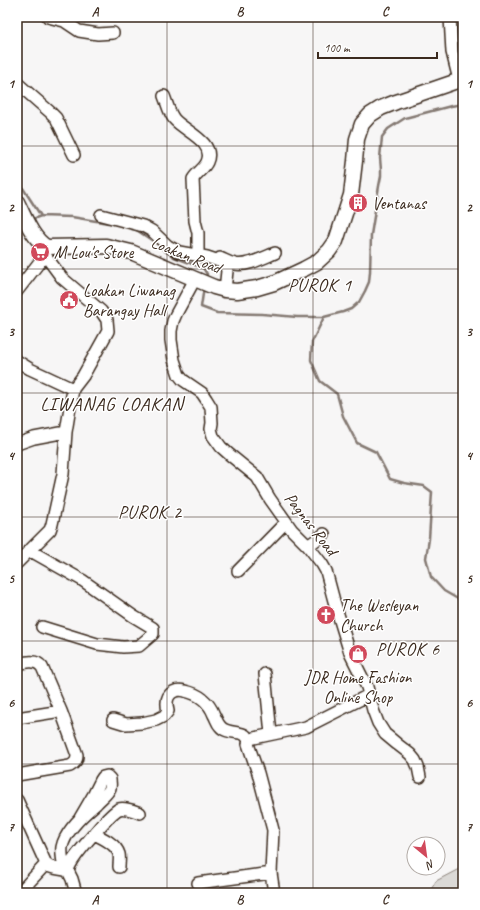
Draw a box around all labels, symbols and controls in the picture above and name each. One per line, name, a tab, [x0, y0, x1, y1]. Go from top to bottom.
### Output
text: A	[92, 4, 100, 20]
text: B	[237, 4, 245, 20]
text: C	[382, 4, 390, 20]
scale bar	[318, 34, 437, 60]
text: 100 m	[324, 40, 351, 56]
text: 1	[8, 76, 16, 92]
text: 1	[466, 76, 474, 92]
building icon: Ventanas	[347, 192, 369, 214]
place label: Ventanas	[372, 193, 428, 214]
text: 2	[8, 200, 15, 216]
text: 2	[466, 200, 473, 216]
street label: Loakan Road	[148, 232, 226, 279]
supermarket icon: M Lou's Store	[29, 241, 51, 263]
place label: M Lou's Store	[54, 242, 135, 263]
district label: PUROK 1	[288, 274, 352, 296]
place label: Loakan Liwanag Barangay Hall	[83, 280, 177, 321]
public building icon: Loakan Liwanag Barangay Hall	[58, 289, 80, 311]
text: 3	[8, 324, 15, 340]
text: 3	[466, 324, 473, 340]
district label: LIWANAG LOAKAN	[40, 392, 185, 416]
text: 4	[8, 448, 16, 464]
text: 4	[466, 448, 474, 464]
street label: Pagnas Road	[280, 488, 344, 561]
district label: PUROK 2	[118, 501, 183, 523]
text: 5	[8, 571, 15, 587]
text: 5	[466, 571, 473, 587]
place label: The Wesleyan Church	[340, 595, 419, 636]
church icon: The Wesleyan Church	[315, 604, 337, 626]
district label: PUROK 6	[376, 638, 440, 660]
shop icon: JDR Home Fashion Online Shop	[347, 643, 369, 665]
place label: JDR Home Fashion Online Shop	[304, 667, 413, 708]
text: 6	[8, 695, 15, 711]
text: 6	[466, 695, 473, 711]
text: 7	[8, 819, 15, 835]
text: 7	[466, 819, 473, 835]
north arrow	[406, 836, 446, 876]
text: N	[423, 857, 437, 874]
text: A	[92, 892, 100, 908]
text: B	[237, 892, 245, 908]
text: C	[382, 892, 390, 908]

